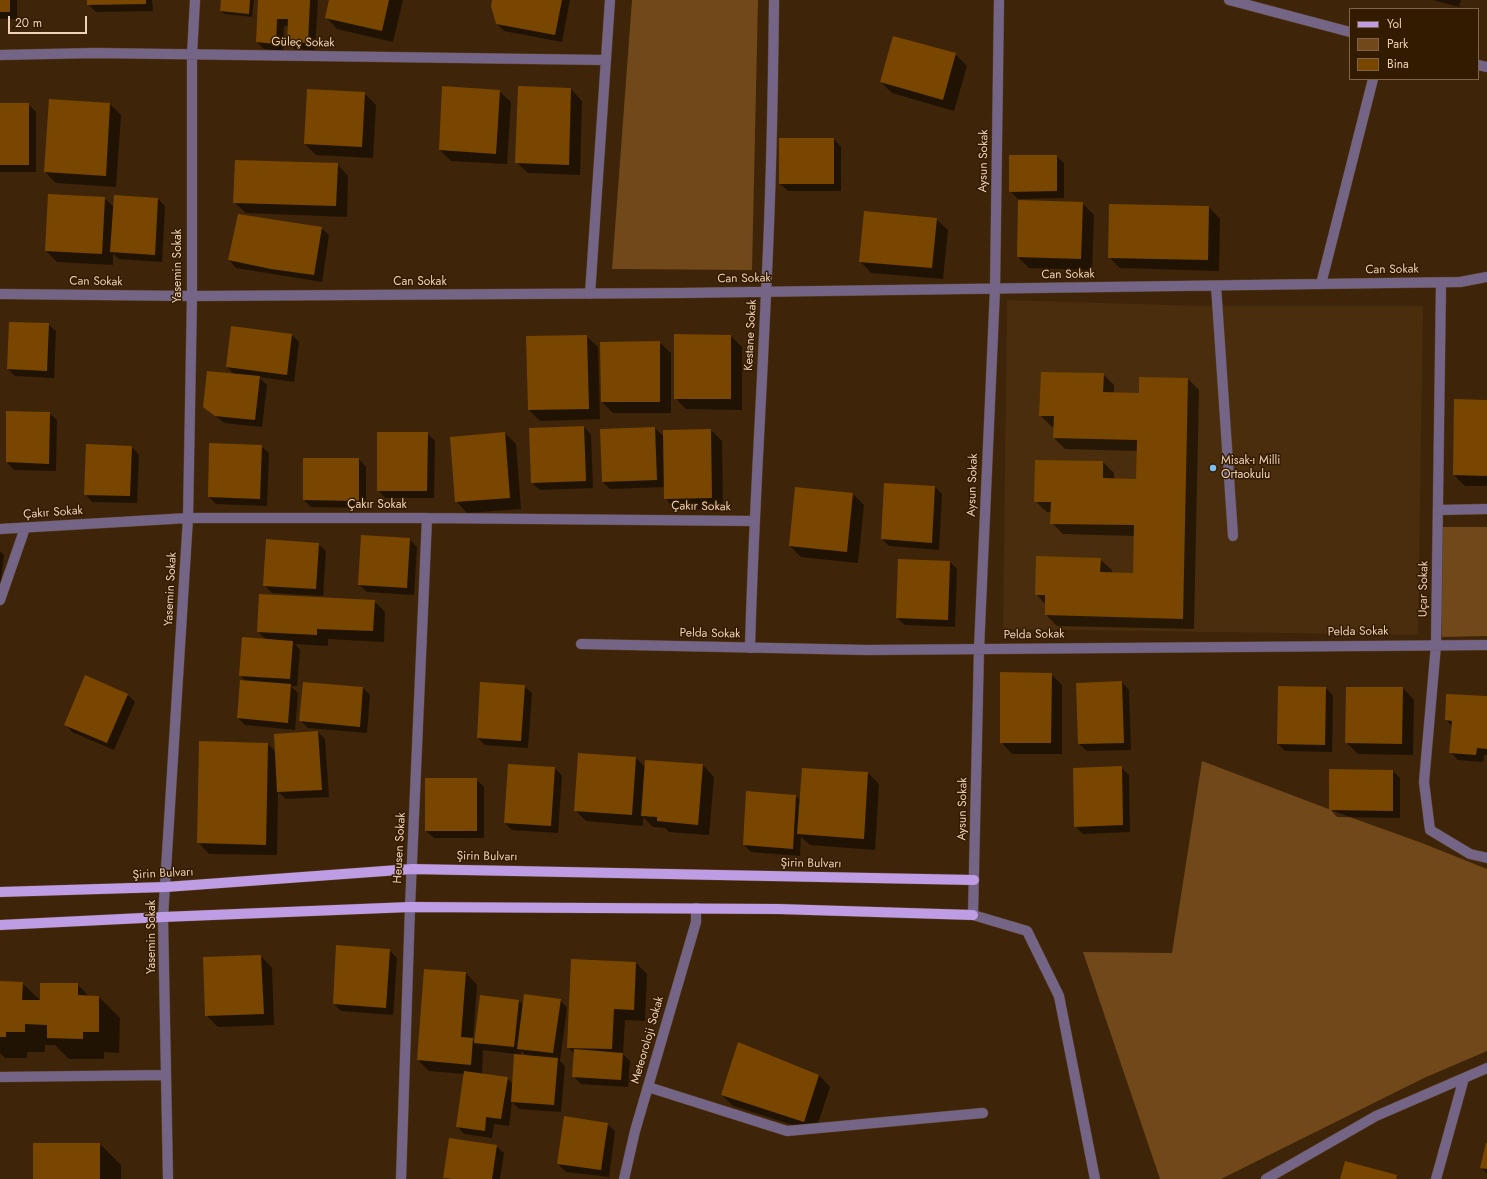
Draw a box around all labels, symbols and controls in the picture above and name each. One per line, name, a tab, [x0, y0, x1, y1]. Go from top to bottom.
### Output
scale bar	[10, 8, 89, 34]
legend	[1349, 8, 1479, 80]
text: 20 m	[15, 14, 42, 32]
text: Yol	[1387, 15, 1402, 33]
street label: Güleç Sokak	[271, 35, 335, 51]
text: Park	[1387, 35, 1408, 53]
text: Bina	[1387, 55, 1409, 73]
street label: Aysun Sokak	[976, 129, 992, 193]
street label: Yasemin Sokak	[171, 229, 185, 303]
street label: Can Sokak	[1365, 262, 1419, 278]
street label: Can Sokak	[1041, 267, 1095, 283]
street label: Can Sokak	[717, 271, 771, 287]
street label: Can Sokak	[69, 274, 123, 290]
street label: Can Sokak	[393, 275, 447, 289]
street label: Kestane Sokak	[742, 299, 760, 371]
street label: Aysun Sokak	[965, 453, 981, 517]
place label: Misak-ı Milli Ortaokulu	[1221, 454, 1280, 482]
marker: Misak-ı Milli Ortaokulu	[1208, 463, 1218, 473]
street label: Çakır Sokak	[347, 498, 407, 512]
street label: Çakır Sokak	[671, 499, 731, 515]
street label: Çakır Sokak	[23, 504, 83, 522]
street label: Yasemin Sokak	[162, 552, 180, 626]
street label: Uçar Sokak	[1416, 561, 1432, 617]
street label: Pelda Sokak	[1327, 624, 1389, 640]
street label: Pelda Sokak	[679, 626, 741, 642]
street label: Pelda Sokak	[1003, 627, 1065, 643]
street label: Aysun Sokak	[955, 777, 971, 841]
street label: Heusen Sokak	[391, 812, 409, 884]
street label: Şirin Bulvarı	[456, 849, 518, 865]
street label: Şirin Bulvarı	[780, 856, 842, 872]
street label: Şirin Bulvarı	[132, 865, 194, 883]
street label: Yasemin Sokak	[145, 900, 159, 974]
street label: Meteoroloji Sokak	[629, 995, 667, 1085]

